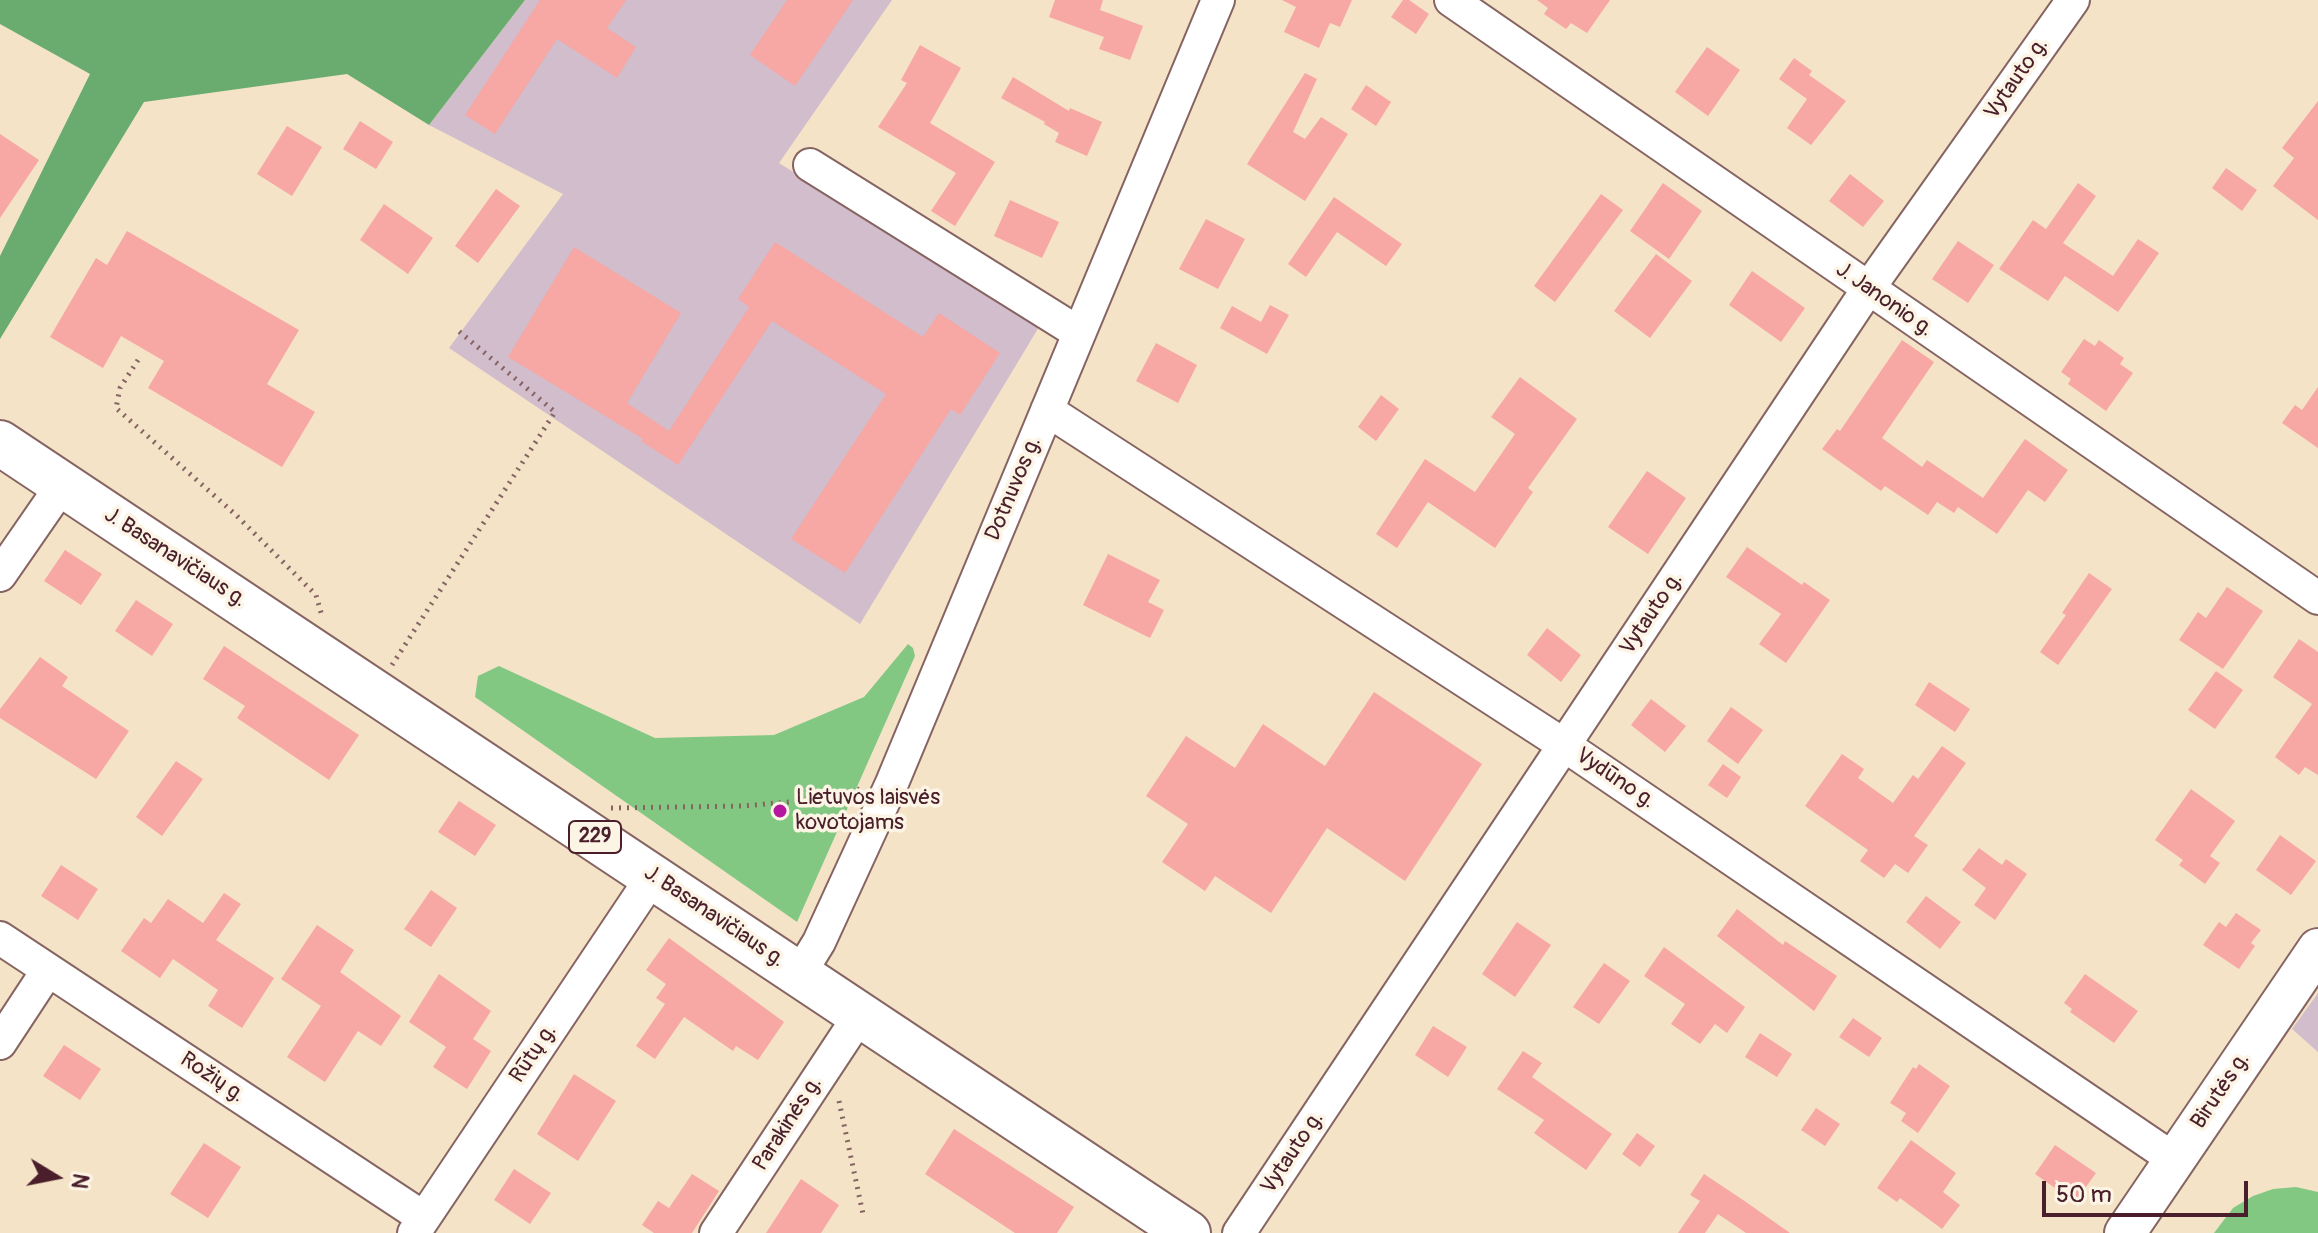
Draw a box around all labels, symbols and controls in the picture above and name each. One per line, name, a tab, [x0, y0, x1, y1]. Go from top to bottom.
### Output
street label: Vytauto g.	[1979, 33, 2055, 125]
street label: J. Janonio g.	[1830, 257, 1938, 343]
street label: Dotnuvos g.	[980, 433, 1048, 545]
street label: J. Basanavičiaus g.	[99, 502, 251, 614]
street label: Vytauto g.	[1615, 568, 1689, 660]
street label: Vydūno g.	[1570, 743, 1660, 815]
place label: Lietuvos laisvės kovotojams	[796, 785, 940, 836]
marker: Lietuvos laisvės kovotojams	[771, 802, 789, 820]
road number: 229	[569, 821, 621, 853]
street label: J. Basanavičiaus g.	[639, 860, 789, 974]
street label: Rūtų g.	[505, 1020, 563, 1088]
street label: Rožių g.	[175, 1047, 249, 1109]
street label: Birutės g.	[2186, 1048, 2256, 1134]
street label: Parakinės g.	[748, 1072, 828, 1176]
street label: Vytauto g.	[1256, 1107, 1330, 1199]
north arrow	[16, 1137, 96, 1217]
scale bar	[2046, 1165, 2252, 1215]
text: N	[65, 1171, 95, 1191]
text: 50 m	[2056, 1180, 2112, 1209]

